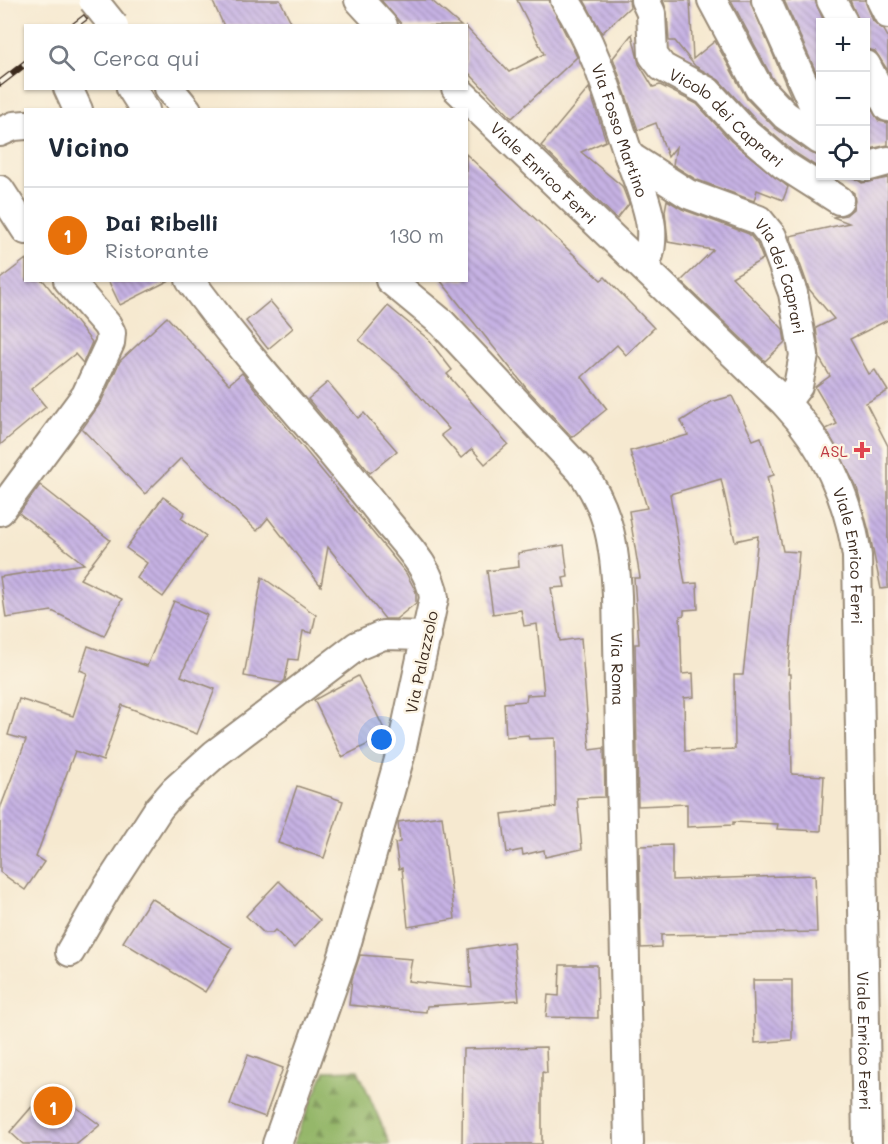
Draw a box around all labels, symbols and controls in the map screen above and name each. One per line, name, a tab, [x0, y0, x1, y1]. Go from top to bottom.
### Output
map controls	[816, 18, 870, 180]
button: +	[816, 18, 870, 72]
search box	[24, 24, 468, 90]
icon: search	[45, 41, 78, 74]
text: Cerca qui	[93, 43, 200, 72]
street label: Via Fosso Martino	[588, 60, 654, 200]
street label: Vicolo dei Caprari	[666, 62, 789, 171]
button: −	[816, 72, 870, 126]
street label: Viale Enrico Ferri	[487, 117, 602, 228]
button: locate	[816, 126, 870, 180]
text: Vicino	[48, 130, 129, 164]
text: Dai Ribelli	[105, 208, 219, 237]
street label: Via dei Caprari	[751, 213, 811, 335]
text: 1	[63, 222, 72, 248]
text: 130 m	[389, 222, 444, 248]
text: Ristorante	[105, 237, 209, 263]
place label: ASL	[820, 440, 849, 461]
marker: ASL	[853, 441, 871, 459]
street label: Viale Enrico Ferri	[829, 484, 869, 625]
street label: Via Palazzolo	[400, 609, 442, 715]
street label: Via Roma	[607, 633, 630, 706]
your location	[367, 725, 396, 754]
street label: Viale Enrico Ferri	[854, 971, 877, 1110]
pin: 1	[34, 1084, 72, 1128]

